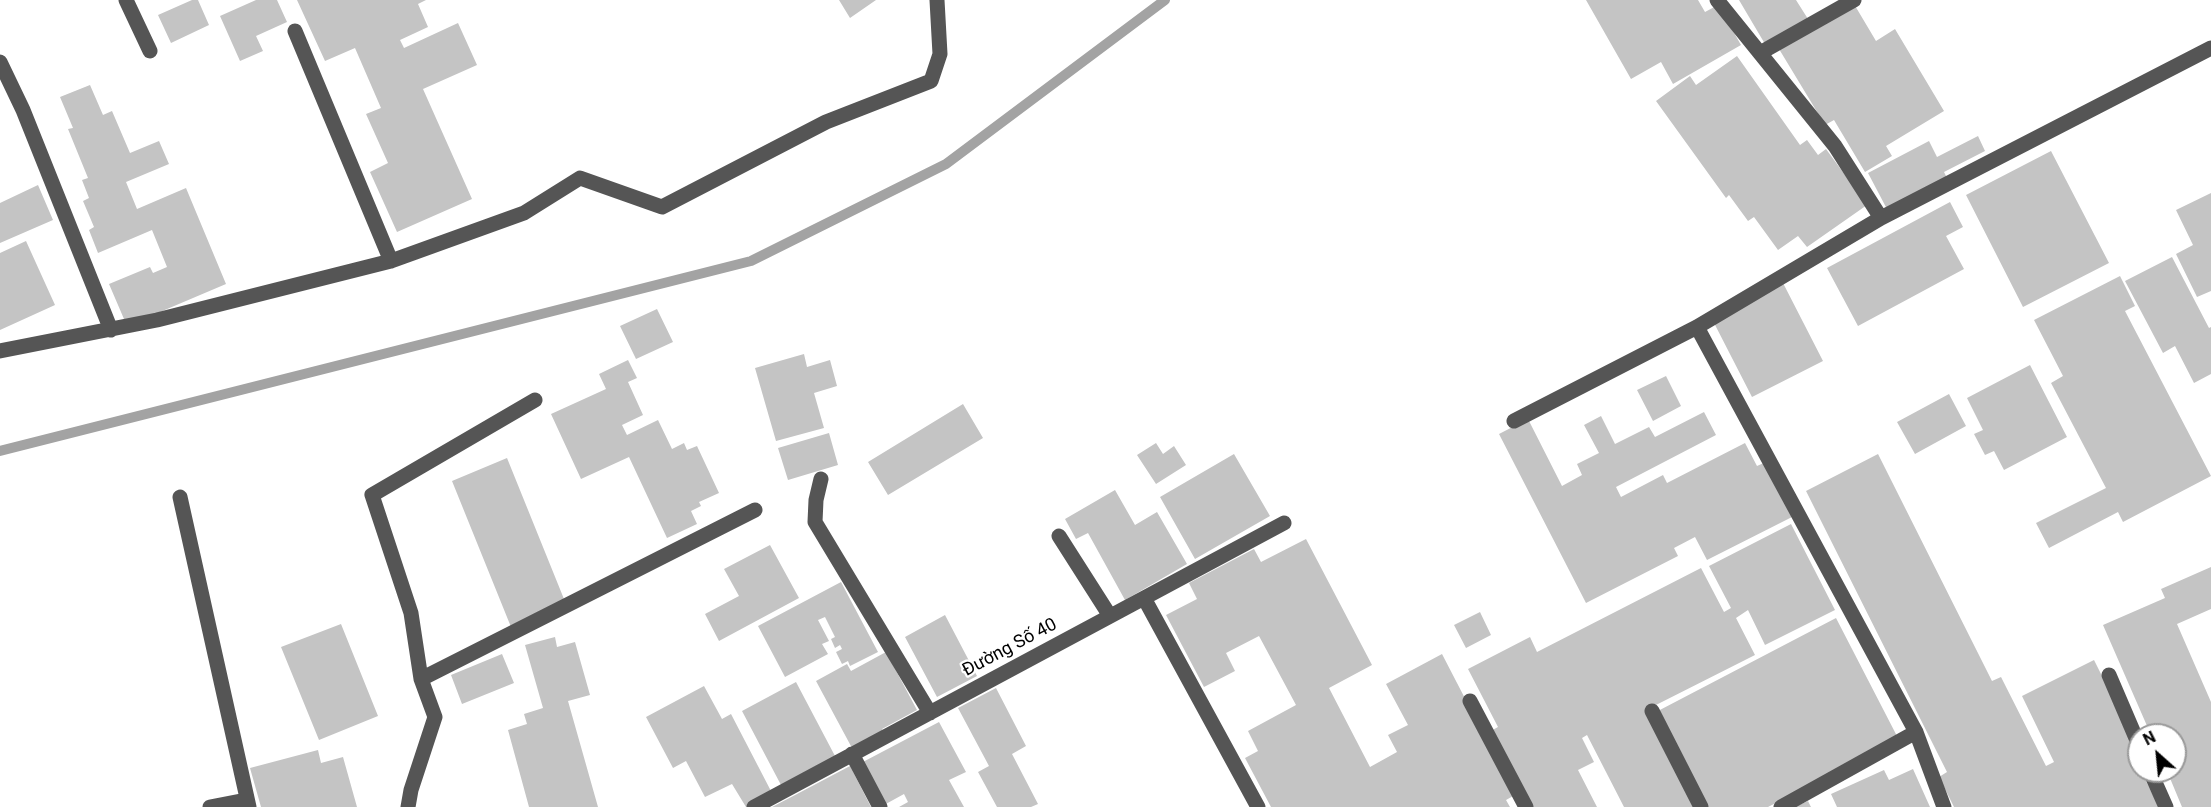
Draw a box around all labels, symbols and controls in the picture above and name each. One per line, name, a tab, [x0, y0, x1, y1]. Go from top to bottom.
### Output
street label: Đường Số 40	[959, 614, 1061, 682]
north arrow	[2127, 723, 2187, 783]
text: N	[2140, 727, 2159, 749]

